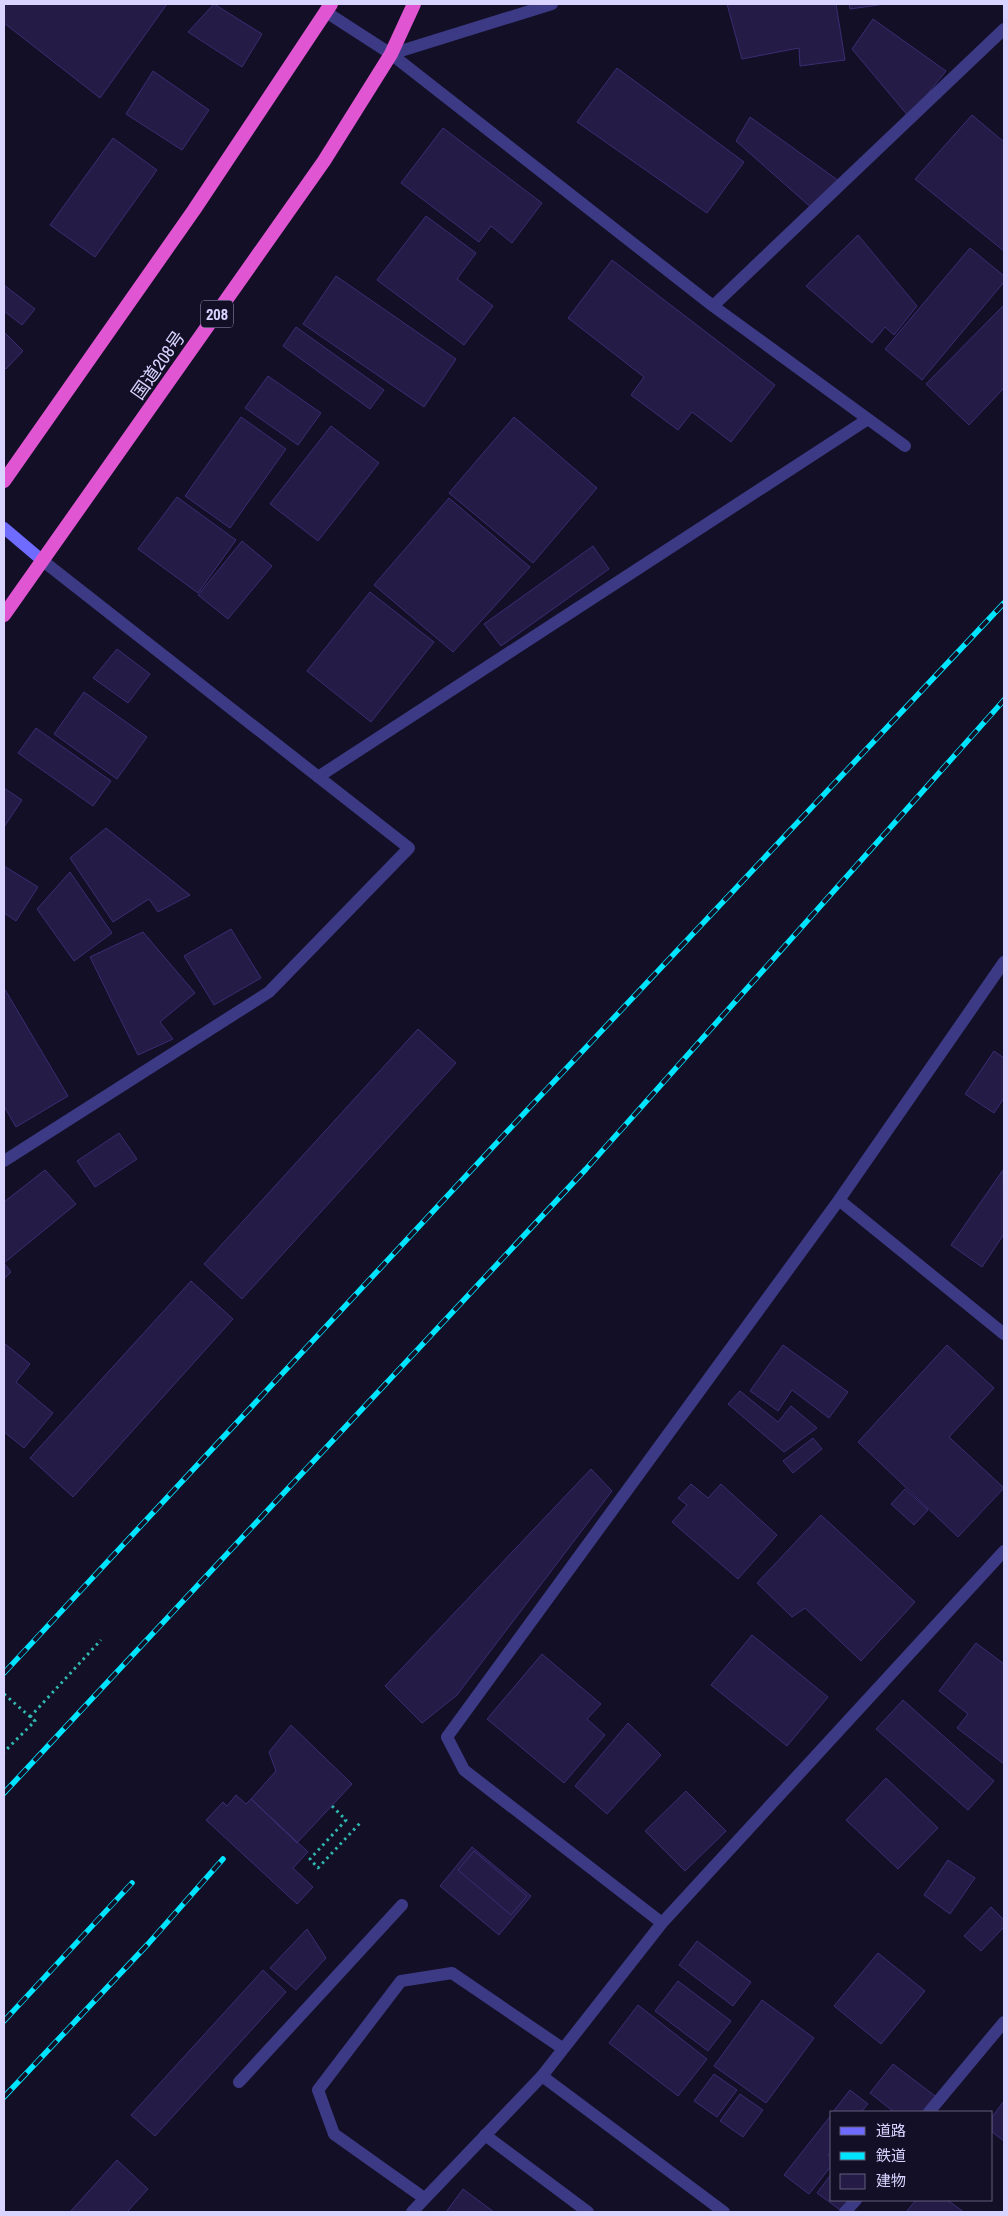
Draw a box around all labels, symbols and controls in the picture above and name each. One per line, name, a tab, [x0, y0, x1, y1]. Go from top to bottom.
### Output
road number: 208	[201, 300, 233, 328]
street label: 国道208号	[125, 326, 191, 404]
legend	[830, 2111, 993, 2201]
text: 道路	[876, 2120, 906, 2141]
text: 鉄道	[876, 2145, 906, 2166]
text: 建物	[876, 2170, 906, 2191]

